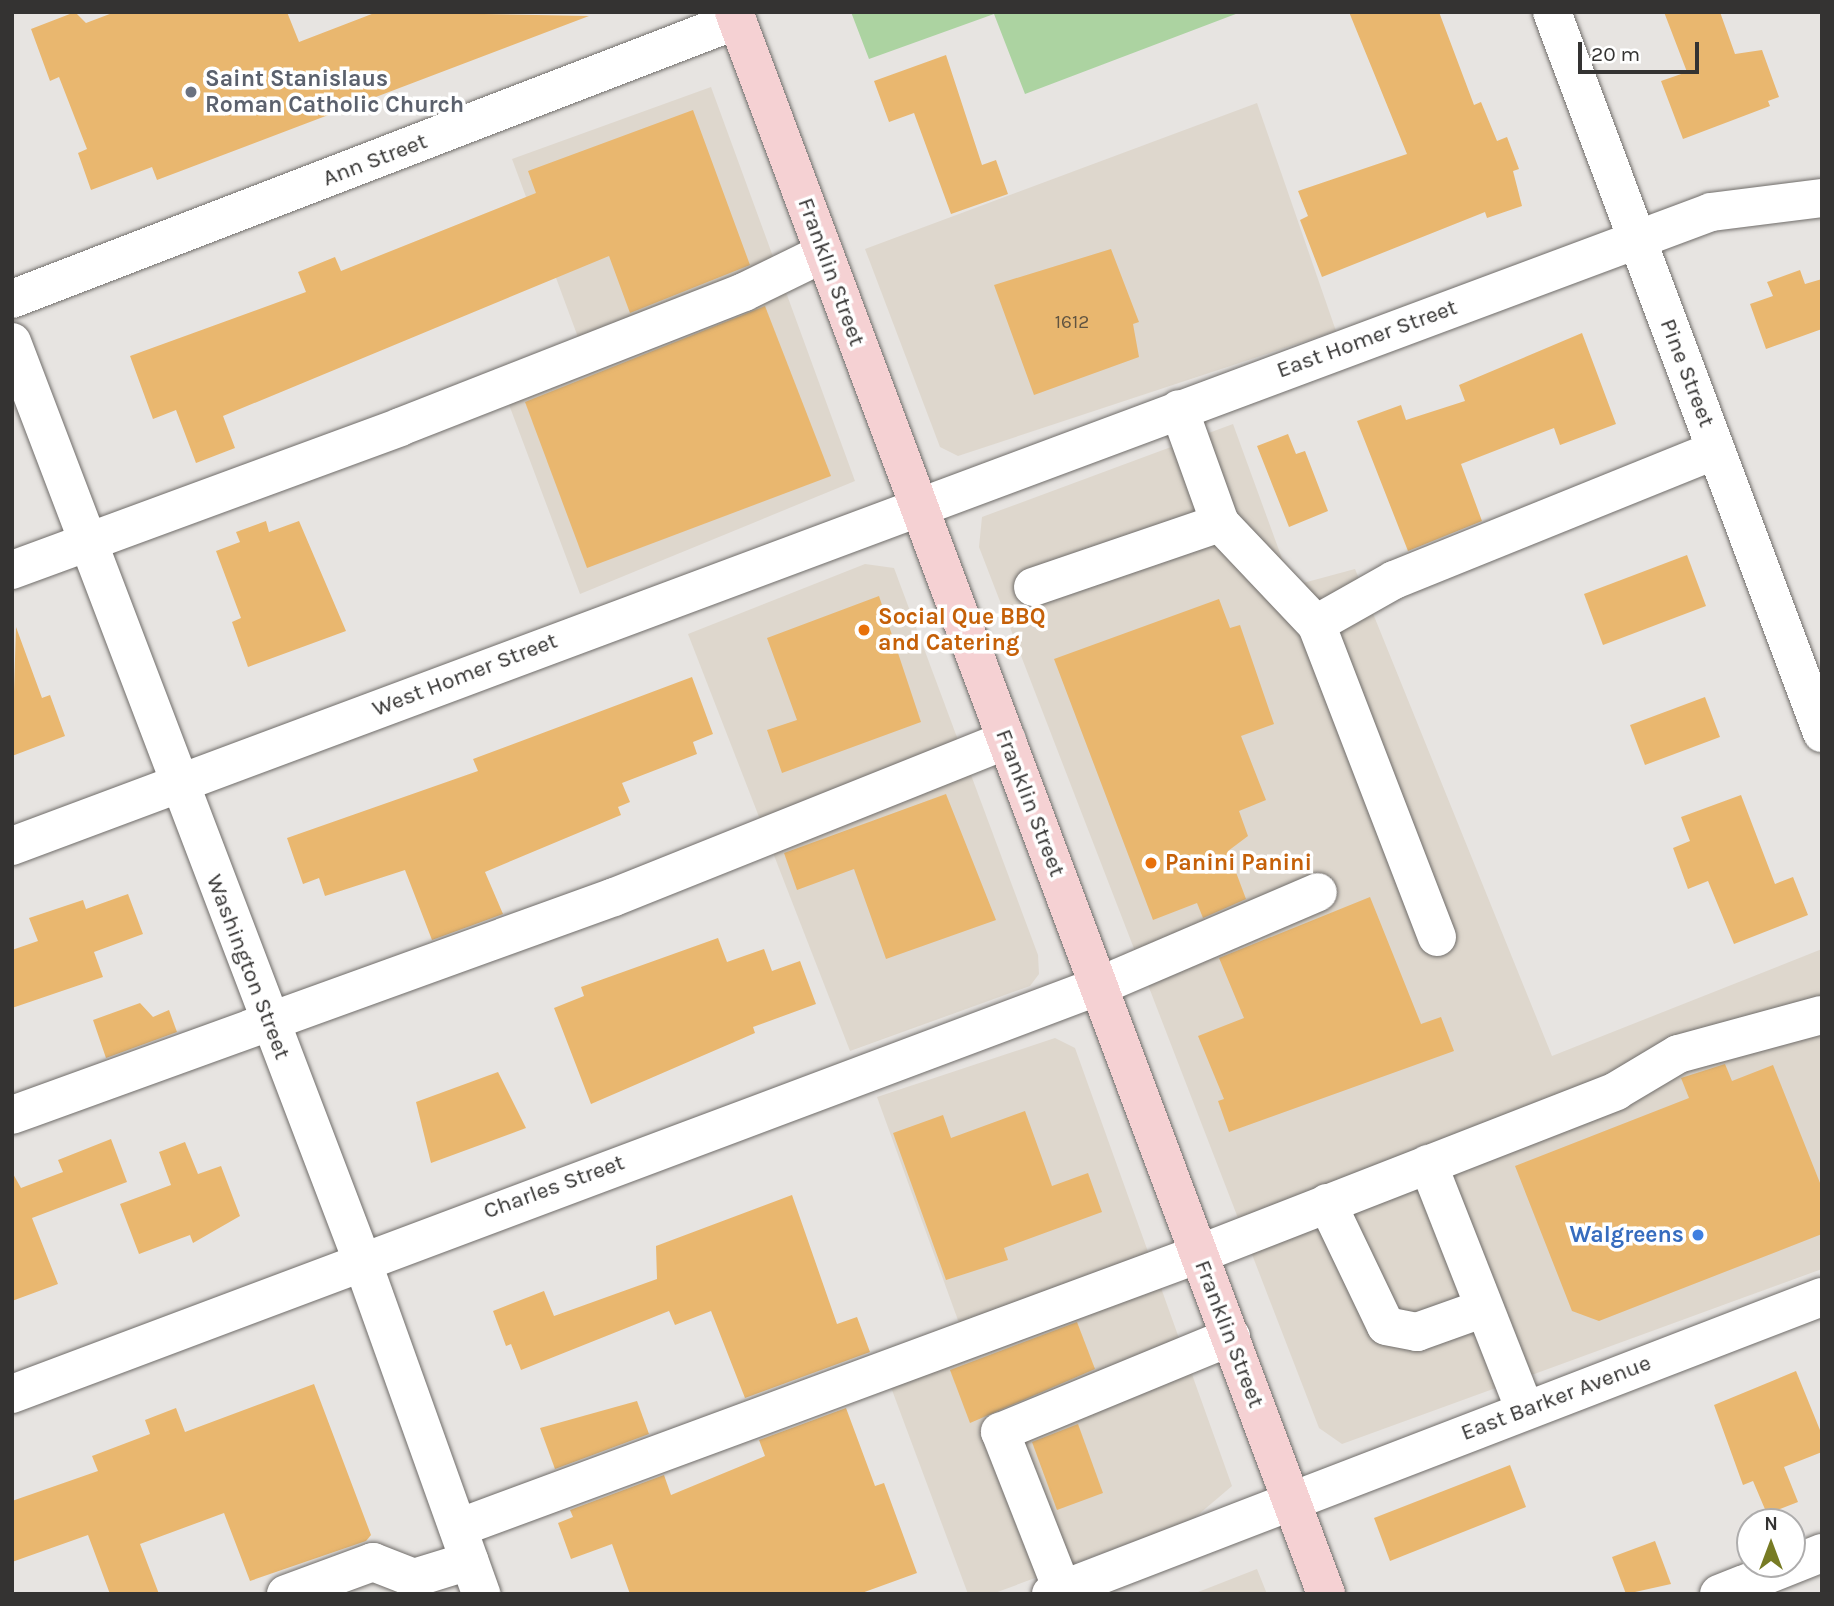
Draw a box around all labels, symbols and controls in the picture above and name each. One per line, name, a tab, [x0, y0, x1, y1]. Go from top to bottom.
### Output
scale bar	[1582, 28, 1703, 72]
text: 20 m	[1591, 42, 1640, 66]
place label: Saint Stanislaus Roman Catholic Church	[205, 65, 464, 119]
marker: Saint Stanislaus Roman Catholic Church	[183, 84, 199, 100]
street label: Ann Street	[319, 127, 431, 193]
street label: Franklin Street	[791, 194, 871, 350]
street label: East Homer Street	[1273, 294, 1461, 384]
house number: 1612	[1055, 312, 1089, 334]
street label: Pine Street	[1654, 315, 1720, 431]
place label: Social Que BBQ and Catering	[878, 603, 1045, 657]
marker: Social Que BBQ and Catering	[856, 622, 872, 638]
street label: West Homer Street	[369, 627, 561, 723]
street label: Franklin Street	[989, 725, 1071, 881]
place label: Panini Panini	[1165, 849, 1312, 877]
marker: Panini Panini	[1143, 855, 1159, 871]
street label: Washington Street	[200, 871, 296, 1063]
street label: Charles Street	[480, 1149, 628, 1225]
place label: Walgreens	[1569, 1221, 1684, 1249]
marker: Walgreens	[1690, 1227, 1706, 1243]
street label: Franklin Street	[1188, 1256, 1270, 1412]
street label: East Barker Avenue	[1457, 1349, 1655, 1447]
north arrow	[1736, 1508, 1806, 1578]
text: N	[1764, 1513, 1778, 1535]

